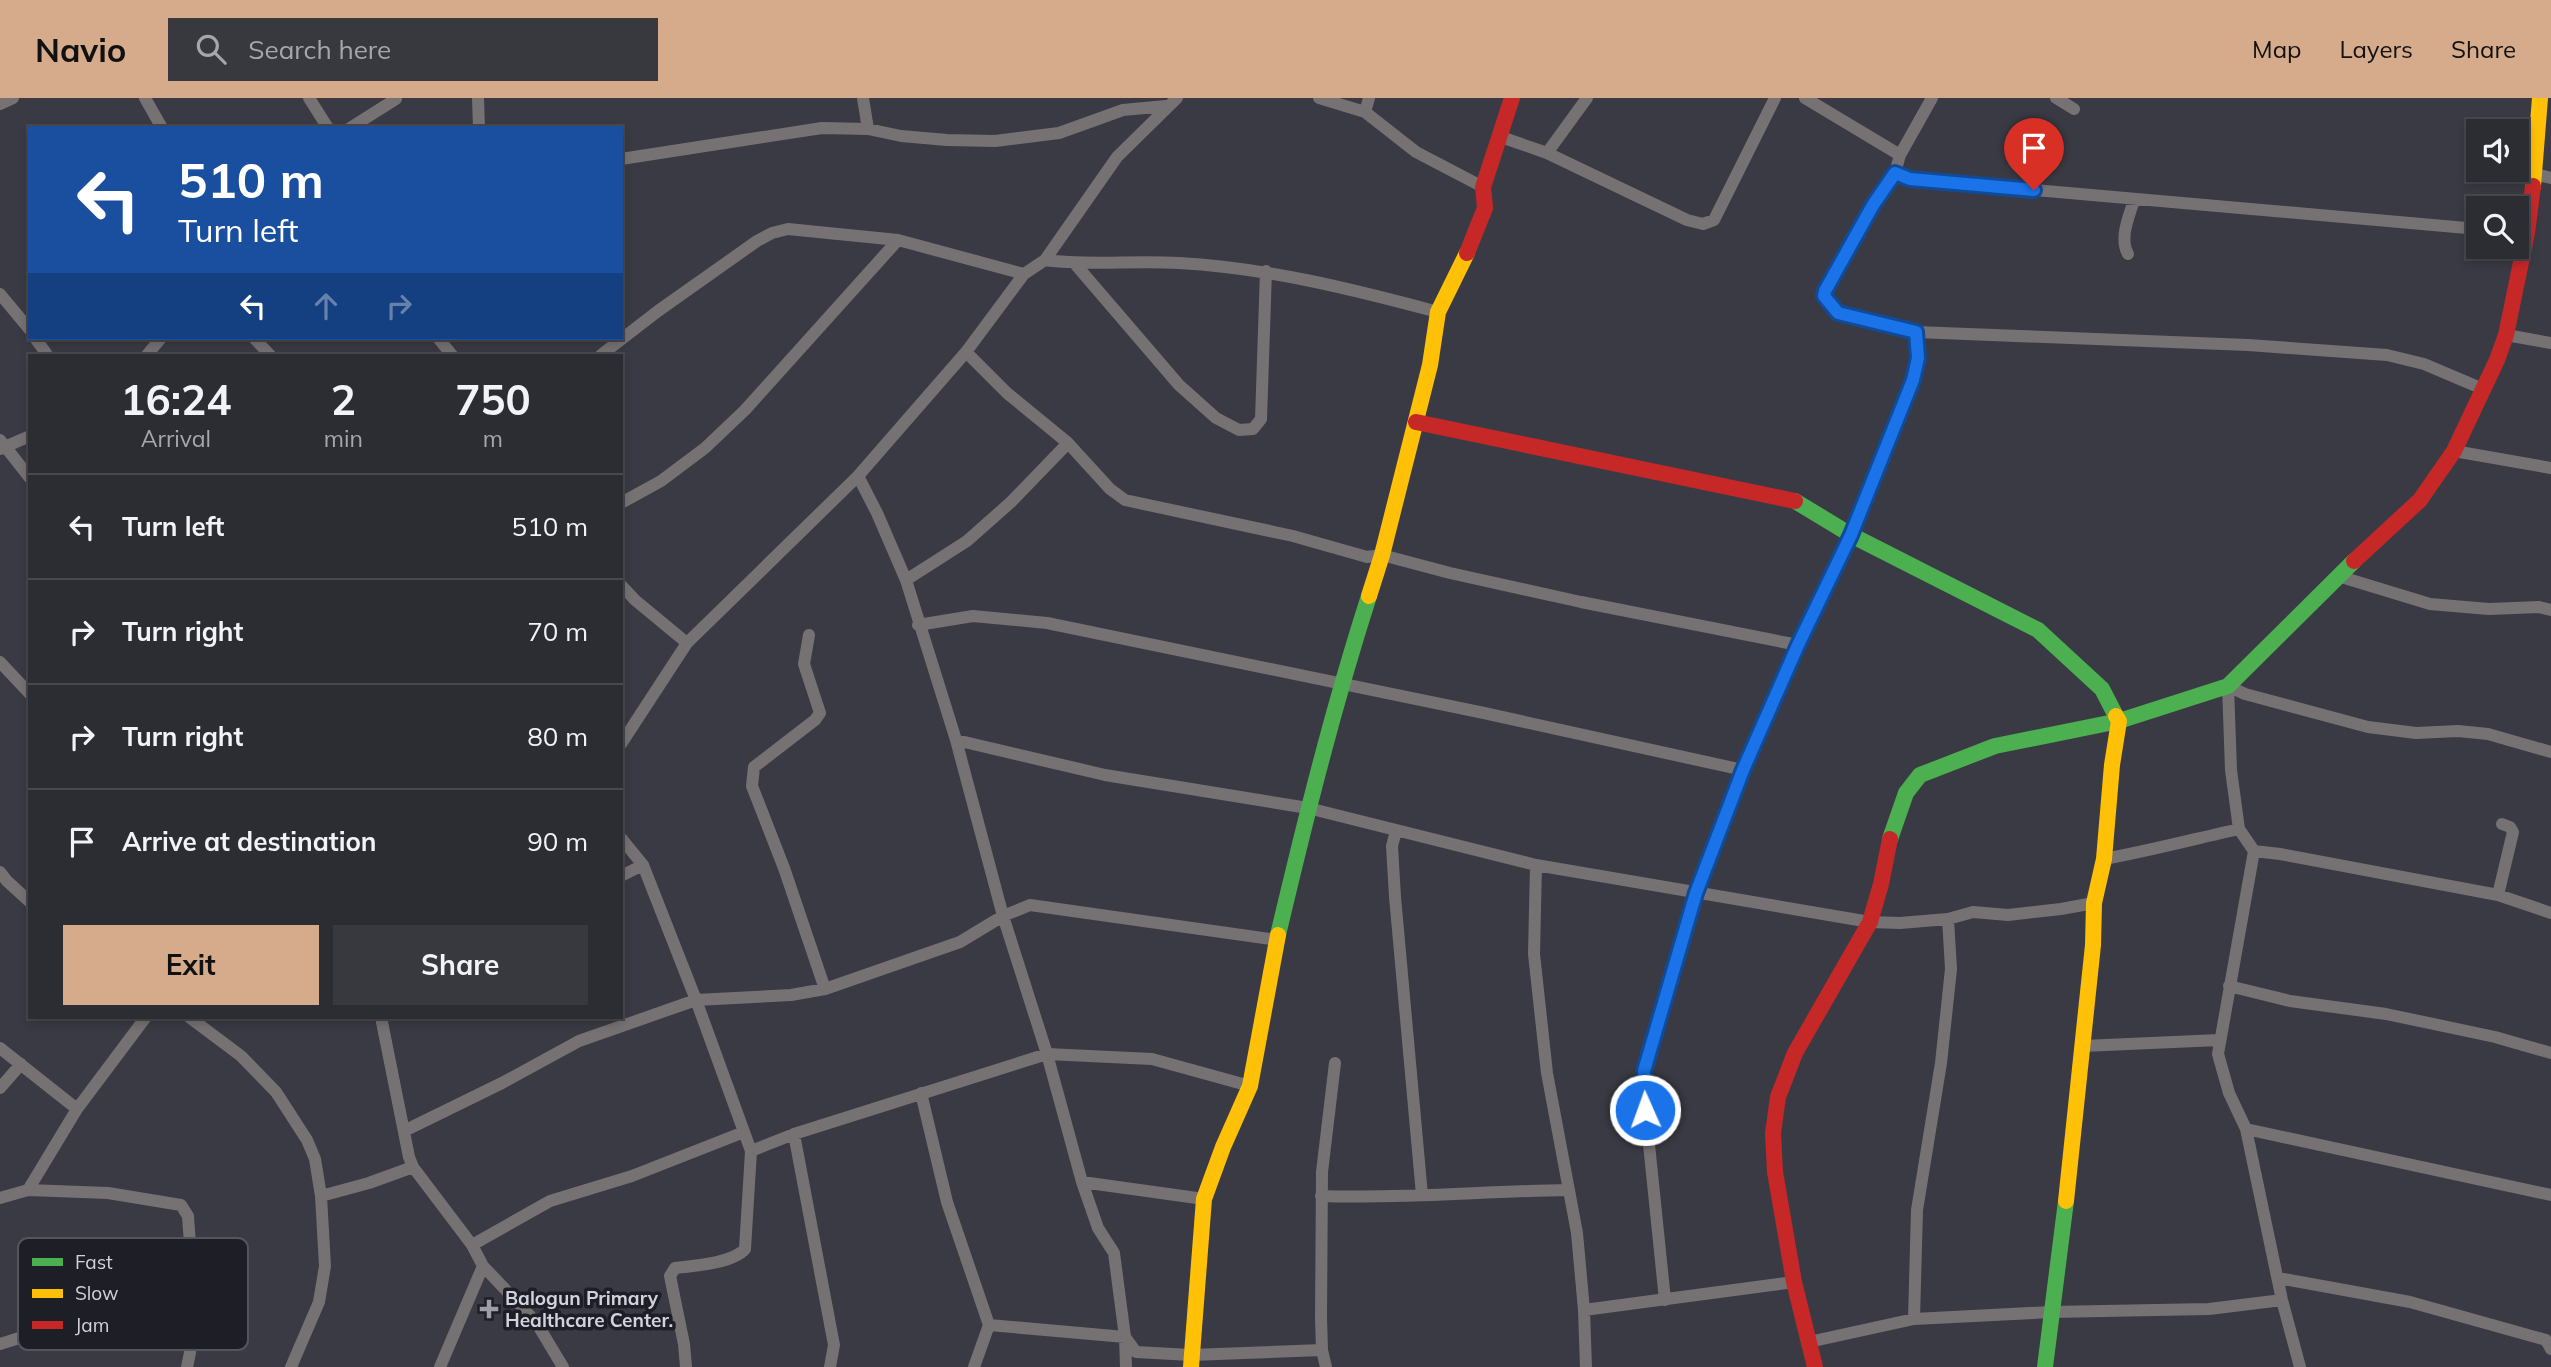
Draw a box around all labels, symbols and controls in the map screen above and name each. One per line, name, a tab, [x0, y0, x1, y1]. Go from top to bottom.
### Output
search box	[168, 18, 658, 81]
text: Navio	[35, 29, 126, 70]
icon: search	[192, 30, 230, 68]
text: Search here	[248, 33, 391, 66]
text: Map	[2252, 34, 2301, 64]
text: Layers	[2339, 34, 2413, 64]
text: Share	[2451, 34, 2516, 64]
pin	[2004, 118, 2064, 190]
map controls	[2466, 119, 2529, 259]
button: sound	[2466, 119, 2529, 182]
icon: arrive	[2015, 129, 2053, 167]
text: 510 m	[178, 149, 324, 210]
icon: left	[63, 154, 154, 245]
button: search	[2466, 196, 2529, 259]
text: Turn left	[178, 210, 298, 250]
icon: left	[234, 287, 272, 325]
icon: ahead	[307, 287, 345, 325]
icon: right	[380, 287, 418, 325]
text: 16:24	[120, 373, 231, 426]
text: 2	[331, 373, 356, 426]
text: 750	[455, 373, 531, 426]
text: Arrival	[141, 424, 211, 453]
text: min	[324, 424, 363, 453]
text: m	[483, 424, 503, 453]
icon: left	[63, 508, 101, 546]
text: Turn left	[122, 510, 224, 543]
text: 510 m	[512, 510, 588, 543]
icon: right	[63, 613, 101, 651]
text: Turn right	[122, 615, 243, 648]
text: 70 m	[527, 615, 588, 648]
icon: right	[63, 718, 101, 756]
text: Turn right	[122, 720, 243, 753]
text: 80 m	[527, 720, 588, 753]
icon: arrive	[63, 823, 101, 861]
text: Arrive at destination	[122, 825, 377, 858]
text: 90 m	[527, 825, 588, 858]
button: Exit	[63, 925, 319, 1005]
button: Share	[333, 925, 588, 1005]
position arrow	[1608, 1073, 1682, 1147]
legend	[18, 1238, 248, 1350]
text: Fast	[75, 1250, 113, 1274]
text: Slow	[75, 1281, 119, 1305]
place label: Balogun Primary Healthcare Center.	[505, 1286, 673, 1332]
marker: Balogun Primary Healthcare Center.	[479, 1299, 499, 1319]
text: Jam	[75, 1313, 109, 1337]

